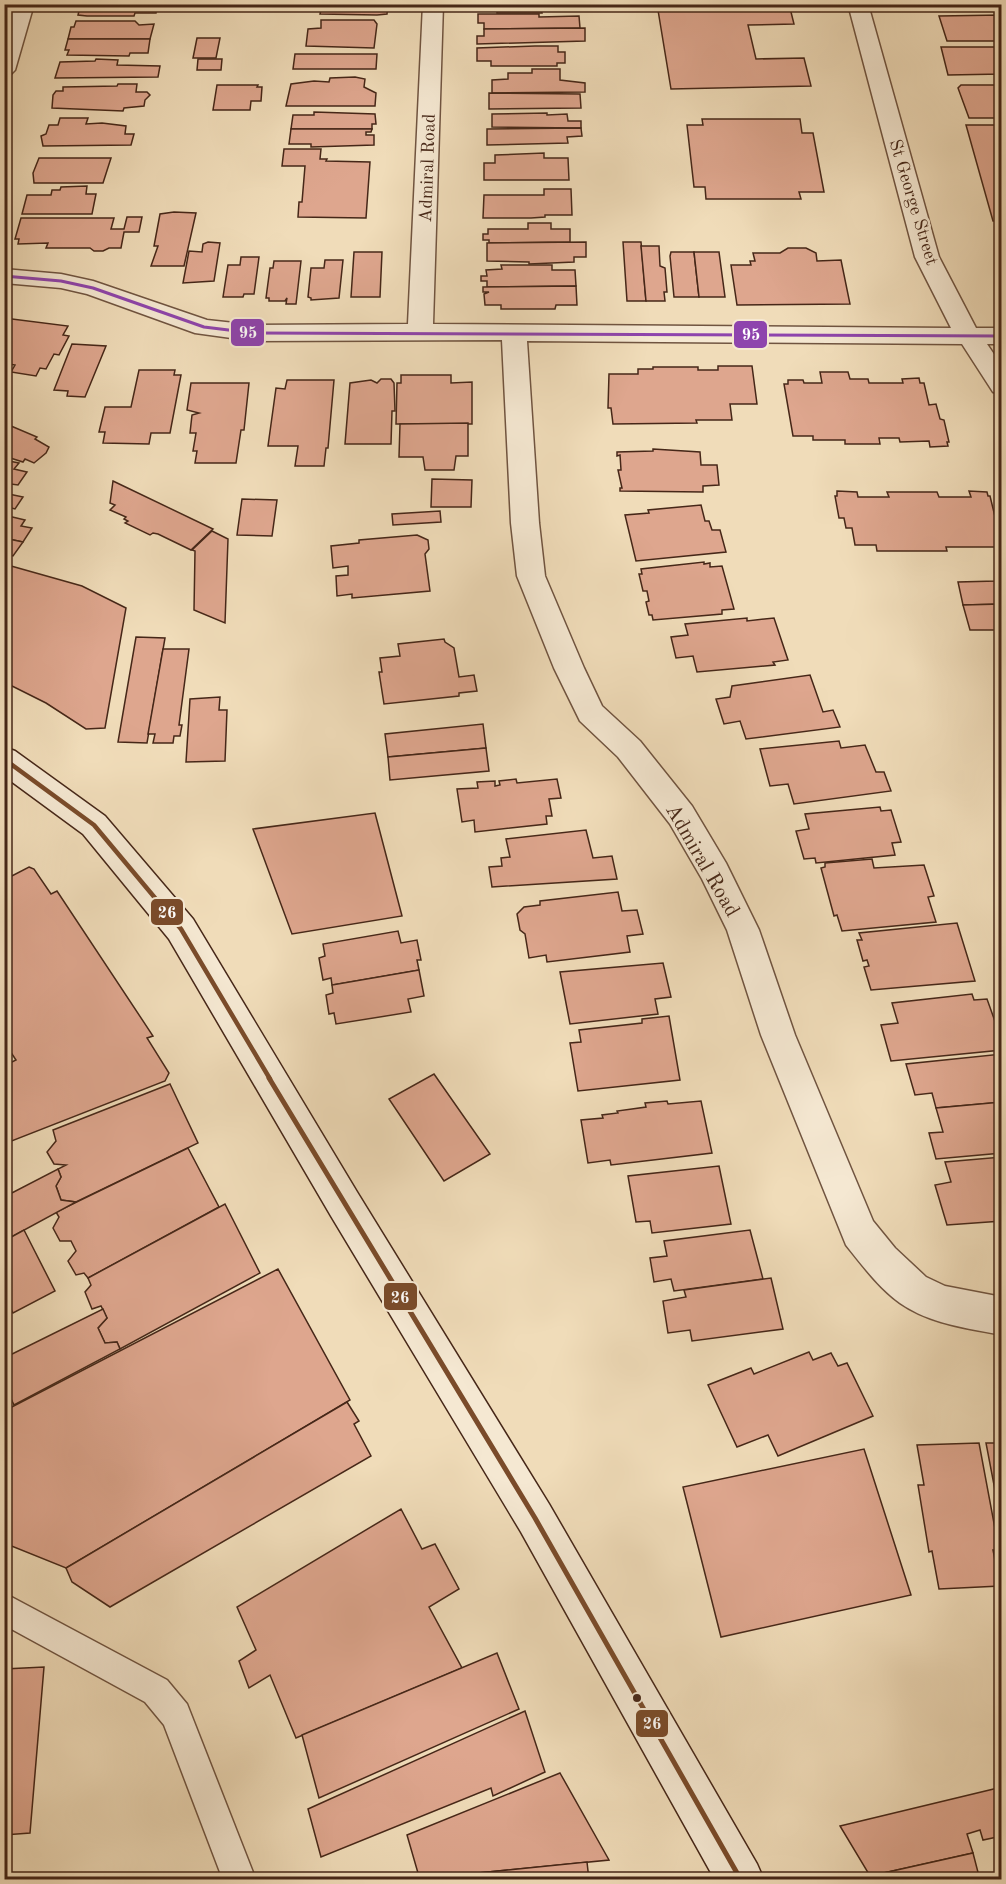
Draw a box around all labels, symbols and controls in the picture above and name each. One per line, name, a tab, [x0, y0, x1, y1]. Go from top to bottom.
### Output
street label: Admiral Road	[417, 113, 439, 223]
street label: St George Street	[885, 137, 941, 267]
line badge: 95	[230, 318, 265, 347]
line badge: 95	[733, 320, 768, 349]
text: 95	[239, 326, 257, 342]
text: 95	[742, 328, 760, 344]
street label: Admiral Road	[661, 801, 742, 921]
line badge: 26	[150, 898, 184, 926]
text: 26	[158, 906, 176, 922]
line badge: 26	[383, 1282, 418, 1311]
text: 26	[391, 1291, 409, 1307]
unlabelled marker	[631, 1692, 643, 1704]
line badge: 26	[635, 1709, 669, 1738]
text: 26	[643, 1717, 661, 1733]

